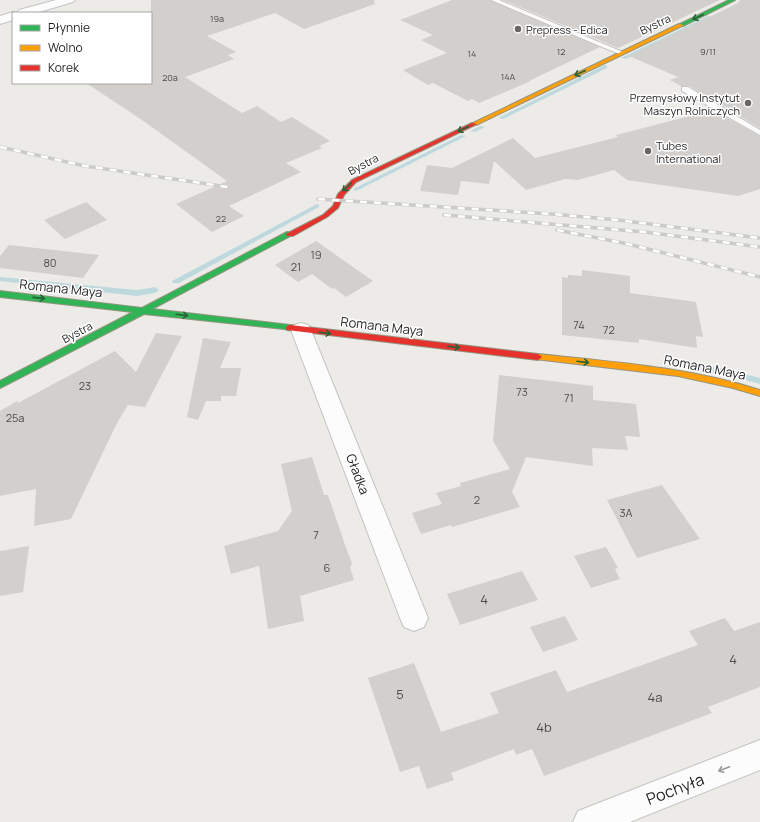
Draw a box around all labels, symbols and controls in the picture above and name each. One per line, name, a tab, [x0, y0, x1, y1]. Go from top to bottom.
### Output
street label: Bystra	[637, 10, 673, 38]
legend	[12, 12, 152, 84]
house number: 19a	[210, 12, 224, 25]
one-way arrow	[692, 14, 704, 21]
text: Płynnie	[48, 19, 90, 36]
place label: Prepress - Edica	[526, 22, 608, 37]
marker: Prepress - Edica	[513, 24, 523, 34]
text: Wolno	[48, 39, 83, 56]
house number: 12	[557, 45, 565, 58]
house number: 9/11	[700, 45, 716, 58]
house number: 14	[468, 47, 476, 60]
text: Korek	[48, 59, 80, 76]
house number: 14A	[501, 70, 516, 83]
one-way arrow	[575, 70, 587, 77]
house number: 20a	[162, 71, 178, 84]
place label: Przemysłowy Instytut Maszyn Rolniczych	[630, 90, 740, 118]
marker: Przemysłowy Instytut Maszyn Rolniczych	[743, 98, 753, 108]
one-way arrow	[457, 126, 469, 133]
place label: Tubes International	[656, 138, 721, 166]
marker: Tubes International	[643, 146, 653, 156]
street label: Bystra	[345, 150, 381, 178]
one-way arrow	[342, 182, 352, 192]
house number: 22	[216, 212, 226, 225]
house number: 19	[310, 247, 322, 262]
house number: 80	[43, 255, 57, 270]
house number: 21	[291, 259, 301, 274]
street label: Romana Maya	[19, 275, 103, 301]
one-way arrow	[32, 295, 45, 302]
one-way arrow	[175, 311, 188, 319]
street label: Romana Maya	[340, 312, 424, 340]
house number: 74	[573, 317, 585, 332]
street label: Bystra	[59, 318, 95, 346]
house number: 72	[603, 322, 615, 337]
one-way arrow	[318, 329, 331, 336]
one-way arrow	[447, 344, 460, 351]
street label: Romana Maya	[662, 350, 748, 384]
one-way arrow	[576, 358, 589, 366]
house number: 23	[79, 378, 91, 393]
house number: 73	[516, 384, 528, 399]
house number: 71	[564, 390, 574, 405]
house number: 25a	[6, 410, 24, 425]
street label: Gładka	[342, 451, 374, 497]
house number: 2	[474, 492, 480, 507]
house number: 3A	[619, 505, 633, 520]
house number: 7	[313, 527, 319, 542]
house number: 6	[324, 560, 331, 575]
house number: 4	[480, 590, 488, 608]
house number: 4	[729, 650, 737, 668]
house number: 5	[396, 685, 404, 703]
house number: 4a	[648, 688, 662, 706]
house number: 4b	[536, 718, 552, 736]
one-way arrow	[718, 766, 730, 774]
street label: Pochyła	[643, 768, 707, 810]

